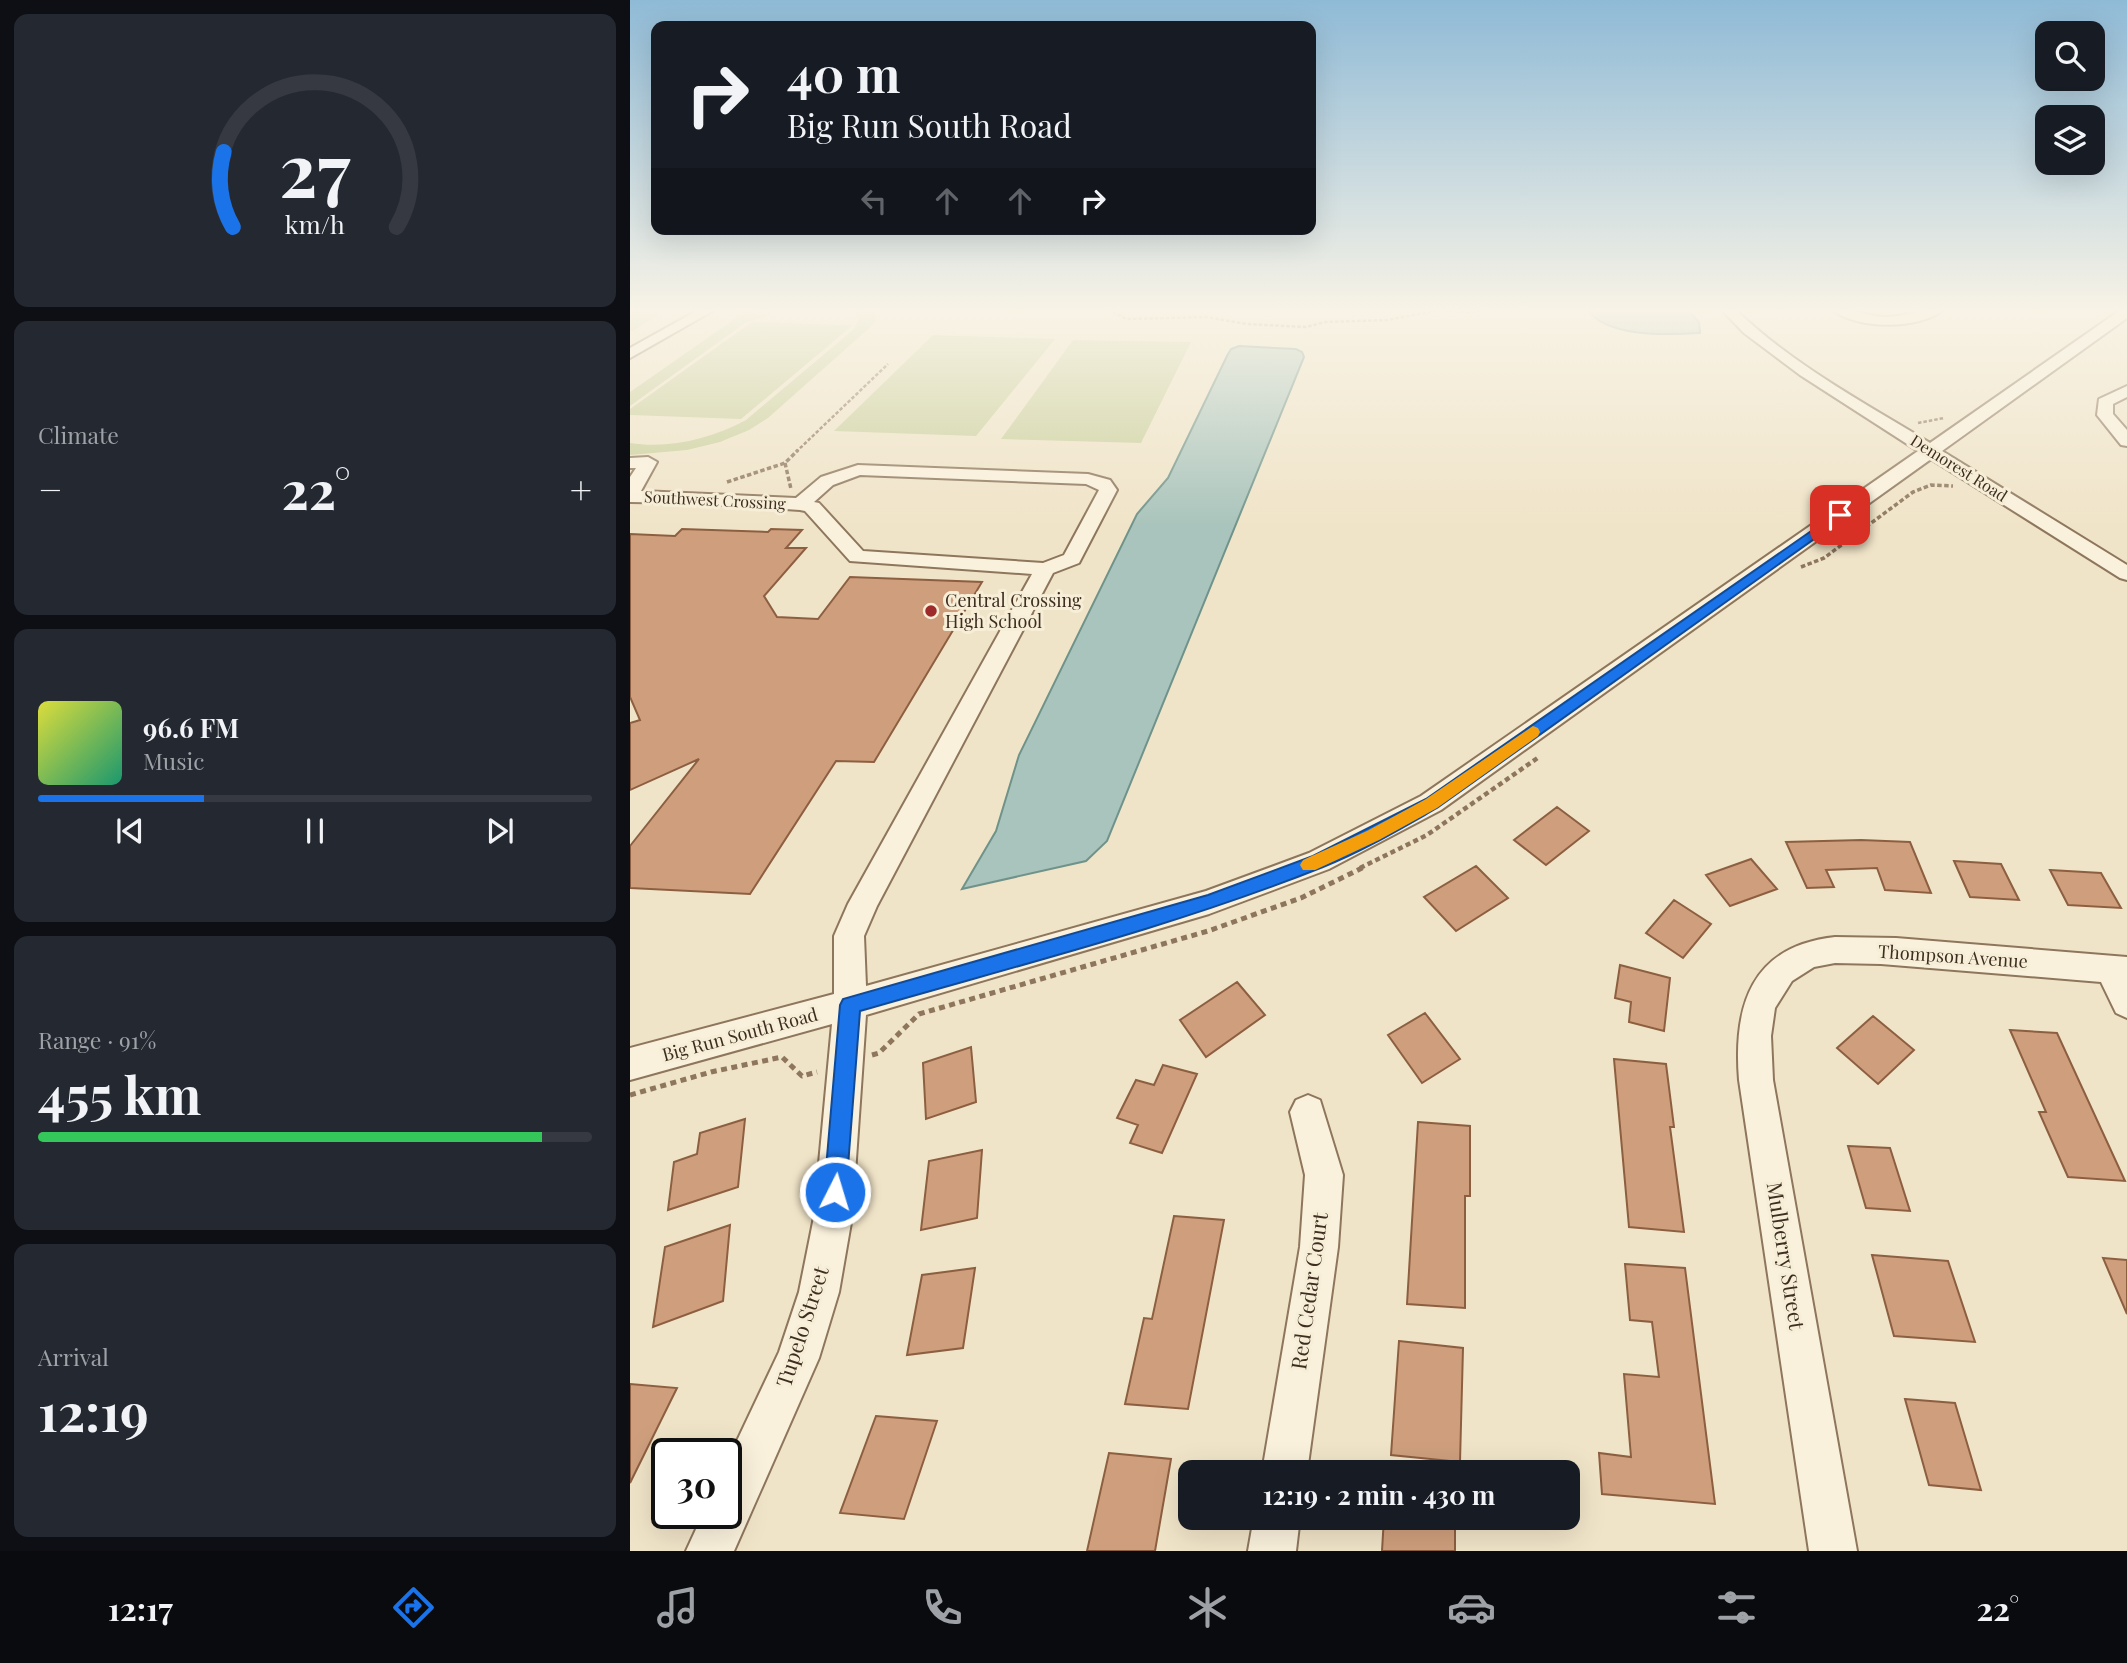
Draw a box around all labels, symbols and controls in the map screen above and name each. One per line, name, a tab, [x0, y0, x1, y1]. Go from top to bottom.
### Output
map controls	[2035, 21, 2105, 175]
button: search	[2035, 21, 2105, 91]
text: 40 m	[787, 40, 900, 105]
icon: right	[672, 49, 763, 140]
text: Big Run South Road	[787, 103, 1072, 146]
button: layers	[2035, 105, 2105, 175]
text: 27	[279, 118, 351, 215]
icon: left	[855, 182, 893, 220]
icon: ahead	[928, 182, 966, 220]
icon: ahead	[1001, 182, 1039, 220]
icon: right	[1074, 182, 1112, 220]
text: km/h	[285, 207, 345, 240]
text: Climate	[38, 419, 119, 450]
street label: Demorest Road	[1907, 429, 2012, 506]
text: 22°	[282, 454, 351, 523]
text: −	[38, 463, 63, 514]
text: +	[570, 463, 592, 514]
street label: Southwest Crossing	[644, 485, 787, 514]
pin	[1810, 485, 1870, 545]
icon: arrive	[1821, 496, 1859, 534]
place label: Central Crossing High School	[945, 588, 1082, 633]
marker: Central Crossing High School	[923, 603, 939, 619]
text: 96.6 FM	[143, 710, 239, 745]
text: Music	[143, 745, 204, 776]
icon: previous	[111, 812, 149, 850]
icon: pause	[296, 812, 334, 850]
icon: next	[481, 812, 519, 850]
street label: Thompson Avenue	[1877, 939, 2029, 973]
street label: Big Run South Road	[659, 1002, 821, 1066]
text: Range · 91%	[38, 1024, 156, 1055]
text: 455 km	[38, 1059, 201, 1128]
position arrow	[798, 1155, 872, 1229]
street label: Mulberry Street	[1761, 1180, 1813, 1332]
street label: Red Cedar Court	[1283, 1210, 1333, 1371]
street label: Tupelo Street	[768, 1262, 834, 1390]
text: Arrival	[38, 1341, 109, 1372]
text: 12:19	[38, 1376, 149, 1445]
speed limit sign: 30	[651, 1438, 742, 1529]
text: 12:19 · 2 min · 430 m	[1263, 1477, 1495, 1512]
icon: directions	[389, 1583, 438, 1632]
icon: music	[653, 1583, 702, 1632]
icon: phone	[918, 1583, 967, 1632]
icon: climate	[1183, 1583, 1232, 1632]
icon: car	[1447, 1583, 1496, 1632]
icon: filters	[1712, 1583, 1761, 1632]
text: 12:17	[108, 1586, 173, 1629]
text: 22°	[1977, 1586, 2019, 1629]

